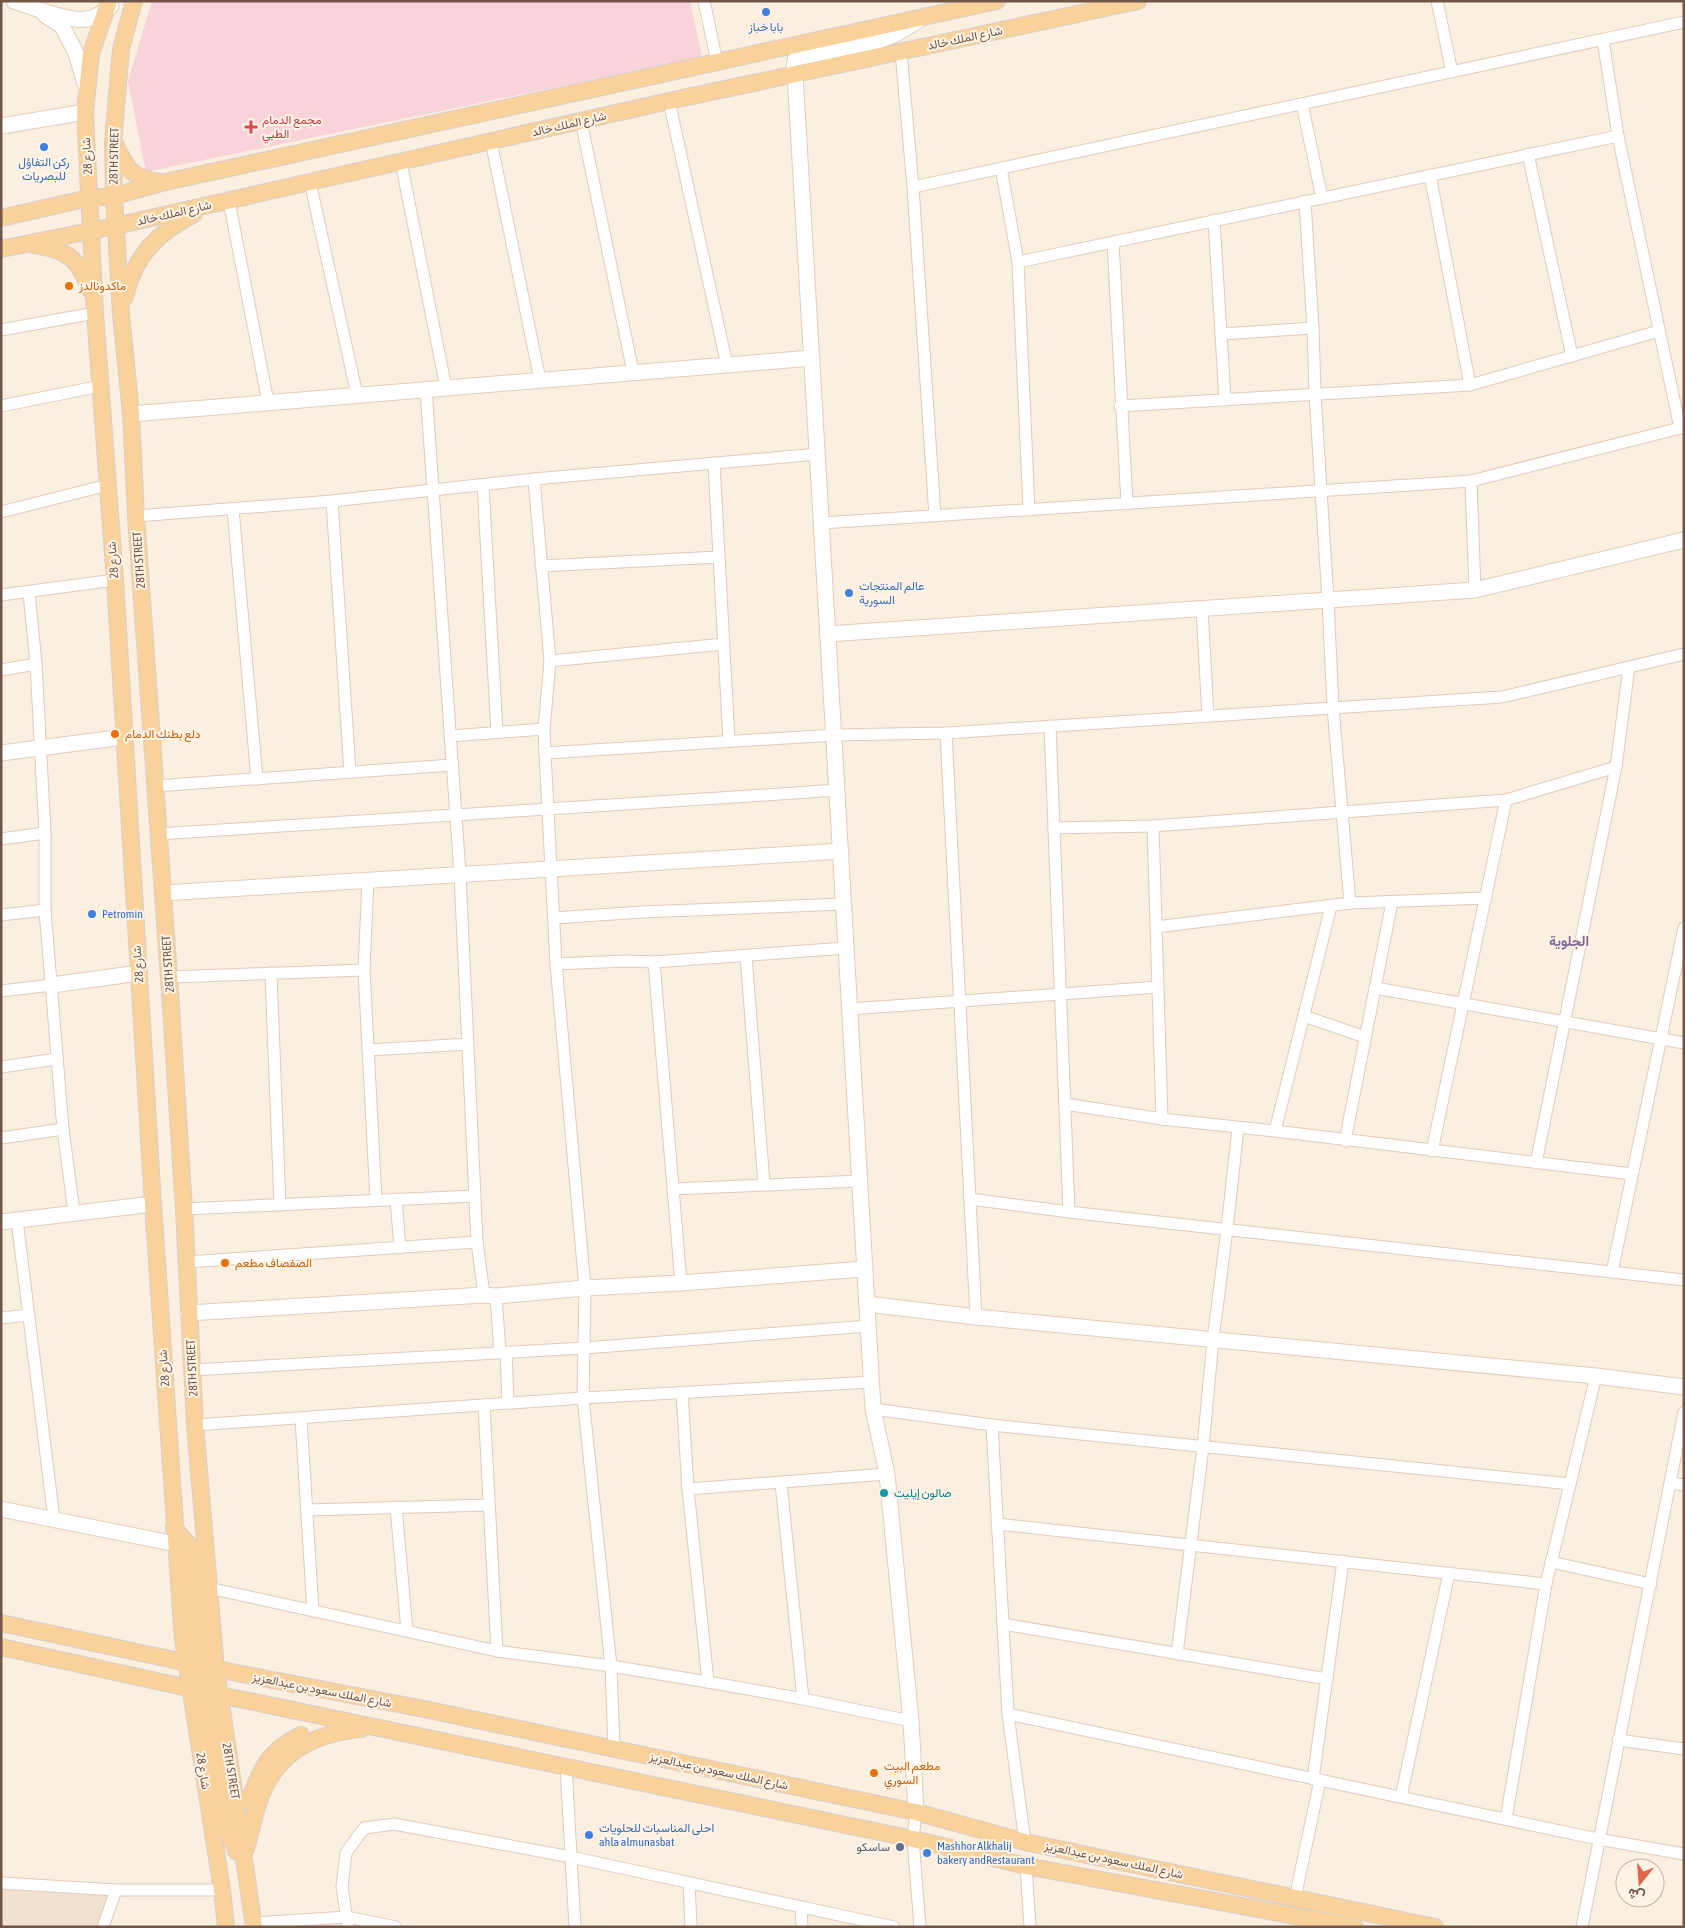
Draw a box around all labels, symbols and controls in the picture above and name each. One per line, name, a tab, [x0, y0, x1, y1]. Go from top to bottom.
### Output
marker: بابا خباز	[760, 6, 772, 18]
place label: بابا خباز	[748, 20, 783, 35]
street label: شارع الملك خالد	[926, 23, 1004, 55]
street label: شارع الملك خالد	[530, 109, 608, 141]
place label: مجمع الدمام الطبي	[262, 113, 322, 144]
marker: مجمع الدمام الطبي	[244, 120, 258, 134]
street label: 28TH STREET	[107, 127, 122, 185]
street label: شارع 28	[79, 137, 97, 175]
marker: ركن التفاؤل للبصريات	[38, 141, 50, 153]
place label: ركن التفاؤل للبصريات	[18, 155, 70, 184]
street label: شارع الملك خالد	[135, 198, 213, 230]
place label: ماكدونالدز	[78, 279, 126, 294]
marker: ماكدونالدز	[63, 280, 75, 292]
street label: 28TH STREET	[130, 530, 148, 589]
street label: شارع 28	[105, 541, 123, 579]
place label: عالم المنتجات السورية	[859, 579, 924, 608]
marker: عالم المنتجات السورية	[843, 587, 855, 599]
place label: دلع بطنك الدمام	[125, 727, 201, 743]
marker: دلع بطنك الدمام	[109, 728, 121, 740]
place label: Petromin	[102, 907, 143, 921]
marker: Petromin	[86, 908, 98, 920]
district label: الجلوية	[1549, 933, 1589, 950]
street label: 28TH STREET	[159, 934, 177, 993]
street label: شارع 28	[130, 945, 148, 983]
place label: الصفصاف مطعم	[235, 1256, 312, 1271]
marker: الصفصاف مطعم	[219, 1257, 231, 1269]
street label: 28TH STREET	[183, 1338, 200, 1397]
street label: شارع 28	[156, 1349, 174, 1387]
place label: صالون إيليت	[894, 1486, 952, 1501]
marker: صالون إيليت	[878, 1487, 890, 1499]
street label: شارع الملك سعود بن عبدالعزيز	[250, 1669, 393, 1712]
street label: 28TH STREET	[220, 1742, 242, 1801]
street label: شارع الملك سعود بن عبدالعزيز	[647, 1749, 790, 1795]
street label: شارع 28	[191, 1752, 213, 1791]
place label: مطعم البيت السوري	[884, 1759, 941, 1790]
marker: مطعم البيت السوري	[868, 1767, 880, 1779]
place label: احلى المناسبات للحلويات ahla almunasbat	[599, 1821, 714, 1849]
marker: احلى المناسبات للحلويات ahla almunasbat	[583, 1829, 595, 1841]
street label: شارع الملك سعود بن عبدالعزيز	[1042, 1838, 1185, 1884]
place label: Mashhor Alkhalij bakery andRestaurant	[937, 1839, 1035, 1867]
place label: ساسكو	[856, 1840, 890, 1855]
marker: ساسكو	[894, 1841, 906, 1853]
marker: Mashhor Alkhalij bakery andRestaurant	[921, 1847, 933, 1859]
north arrow	[1615, 1858, 1665, 1908]
text: ش	[1626, 1884, 1647, 1906]

